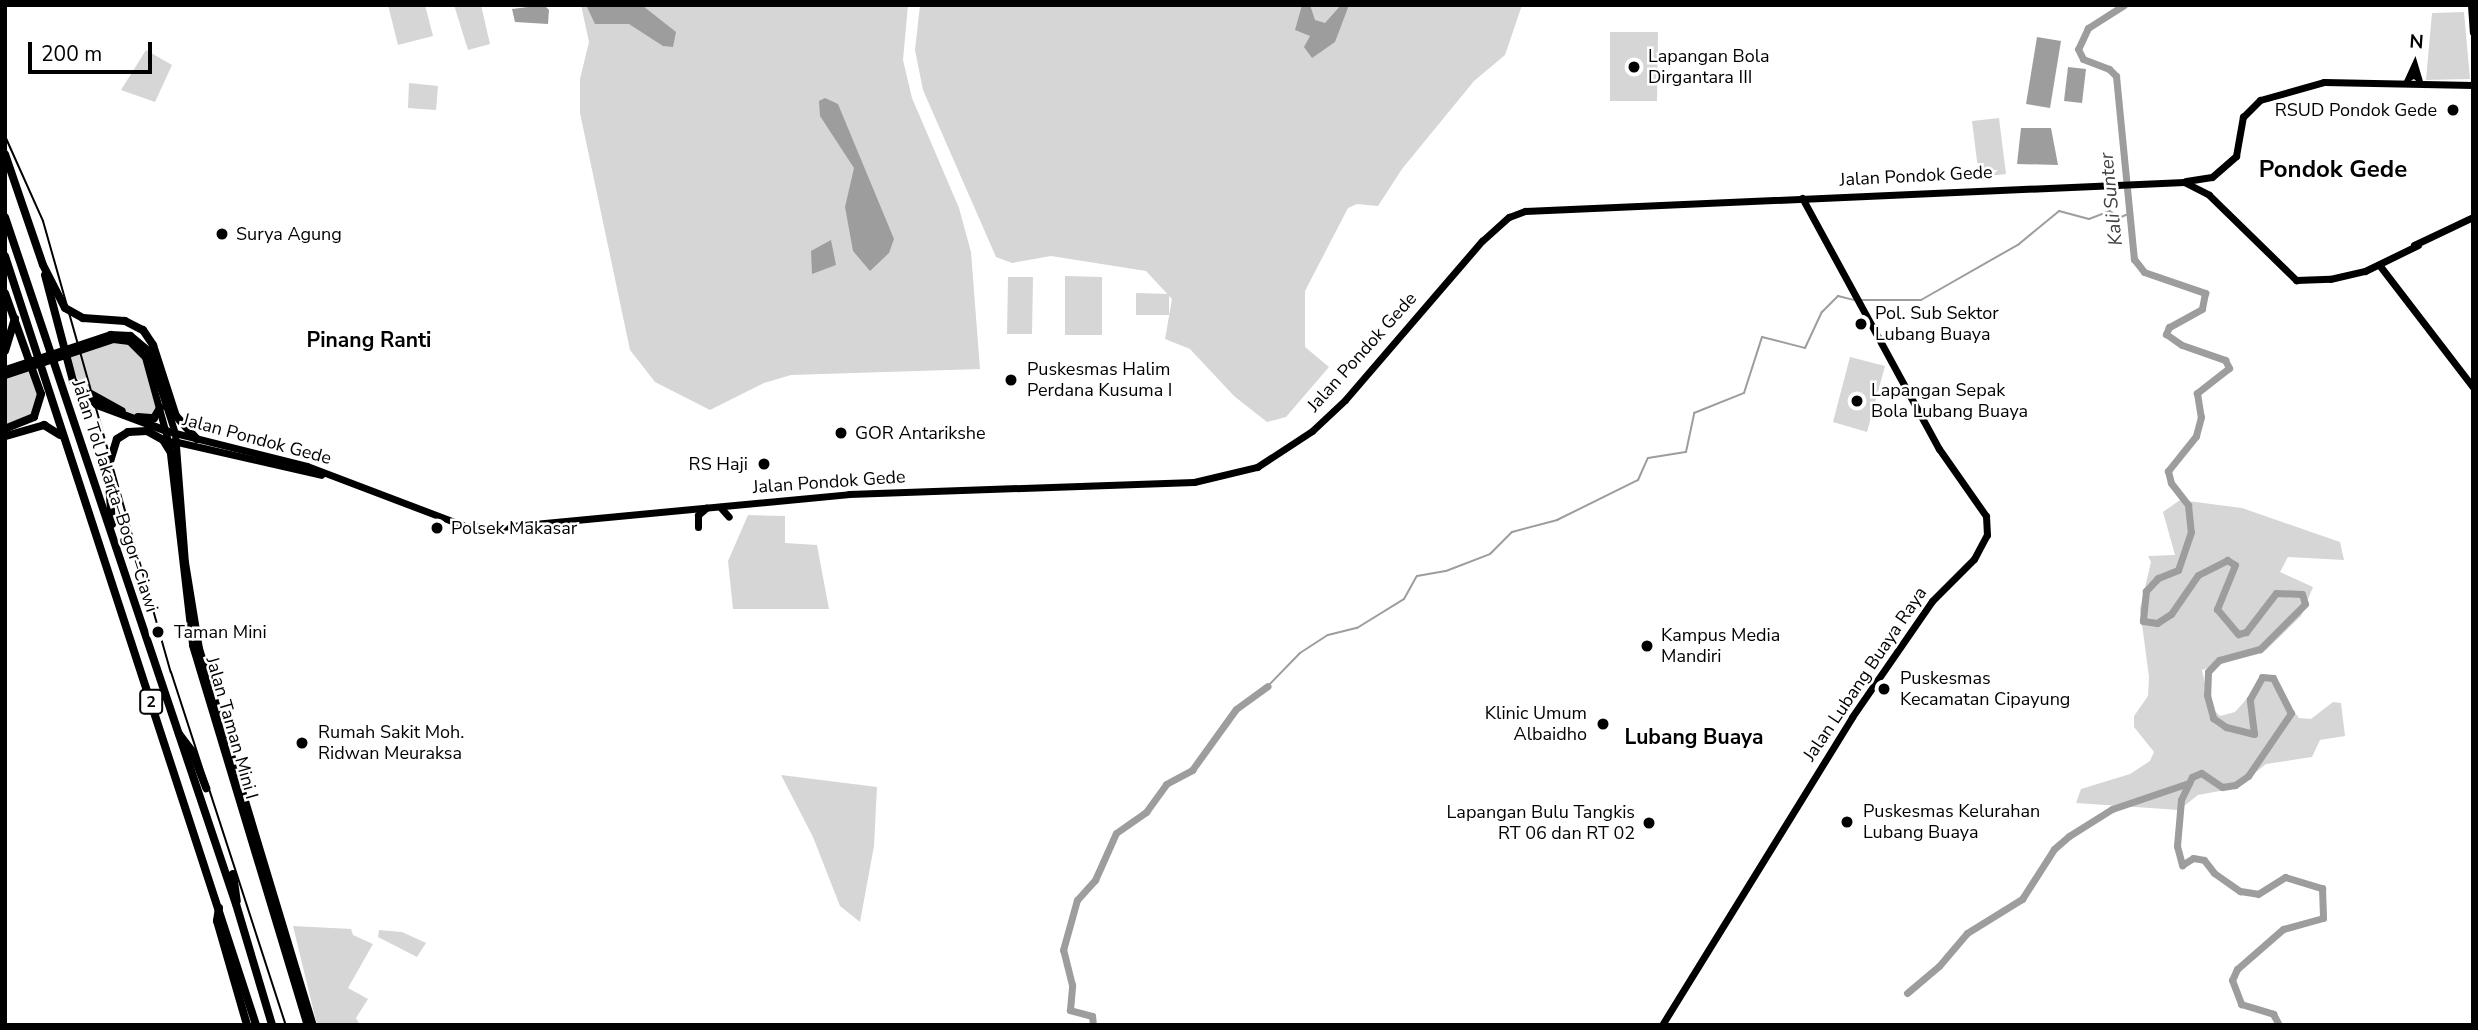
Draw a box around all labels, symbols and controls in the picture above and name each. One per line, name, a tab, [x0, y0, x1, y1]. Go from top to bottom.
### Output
scale bar	[32, 28, 156, 72]
north arrow	[2380, 28, 2450, 98]
text: N	[2408, 29, 2424, 56]
text: 200 m	[41, 40, 102, 68]
place label: Lapangan Bola Dirgantara III	[1648, 46, 1770, 88]
marker: Lapangan Bola Dirgantara III	[1626, 59, 1642, 75]
place label: RSUD Pondok Gede	[2275, 99, 2437, 121]
marker: RSUD Pondok Gede	[2443, 100, 2463, 120]
water label: Kali Sunter	[2096, 151, 2128, 247]
district label: Pondok Gede	[2259, 156, 2407, 184]
street label: Jalan Pondok Gede	[1839, 161, 1993, 191]
place label: Surya Agung	[236, 223, 342, 245]
marker: Surya Agung	[214, 226, 230, 242]
street label: Jalan Pondok Gede	[1303, 288, 1421, 416]
place label: Pol. Sub Sektor Lubang Buaya	[1875, 303, 1999, 346]
marker: Pol. Sub Sektor Lubang Buaya	[1853, 316, 1869, 332]
district label: Pinang Ranti	[307, 327, 431, 353]
place label: Puskesmas Halim Perdana Kusuma I	[1027, 359, 1172, 402]
marker: Puskesmas Halim Perdana Kusuma I	[1001, 370, 1021, 390]
street label: Jalan Tol Jakarta–Bogor–Ciawi	[67, 377, 163, 615]
place label: Lapangan Sepak Bola Lubang Buaya	[1871, 380, 2028, 422]
marker: Lapangan Sepak Bola Lubang Buaya	[1849, 393, 1865, 409]
street label: Jalan Pondok Gede	[180, 409, 334, 469]
place label: GOR Antarikshe	[855, 422, 986, 444]
marker: GOR Antarikshe	[833, 425, 849, 441]
place label: RS Haji	[689, 453, 748, 475]
marker: RS Haji	[754, 454, 774, 474]
street label: Jalan Pondok Gede	[752, 466, 906, 498]
place label: Polsek Makasar	[451, 517, 577, 539]
marker: Polsek Makasar	[429, 520, 445, 536]
street label: Jalan Lubang Buaya Raya	[1799, 583, 1931, 765]
place label: Taman Mini	[174, 621, 267, 643]
marker: Taman Mini	[148, 622, 168, 642]
place label: Kampus Media Mandiri	[1661, 625, 1780, 668]
marker: Kampus Media Mandiri	[1639, 638, 1655, 654]
street label: Jalan Taman Mini I	[201, 654, 263, 802]
place label: Puskesmas Kecamatan Cipayung	[1900, 668, 2070, 710]
marker: Puskesmas Kecamatan Cipayung	[1874, 679, 1894, 699]
road number: 2	[139, 690, 163, 715]
place label: Klinic Umum Albaidho	[1485, 703, 1587, 746]
marker: Klinic Umum Albaidho	[1593, 714, 1613, 734]
place label: Rumah Sakit Moh. Ridwan Meuraksa	[318, 722, 464, 764]
district label: Lubang Buaya	[1625, 724, 1763, 750]
marker: Rumah Sakit Moh. Ridwan Meuraksa	[292, 733, 312, 753]
place label: Puskesmas Kelurahan Lubang Buaya	[1863, 801, 2040, 844]
place label: Lapangan Bulu Tangkis RT 06 dan RT 02	[1447, 802, 1635, 844]
marker: Puskesmas Kelurahan Lubang Buaya	[1837, 812, 1857, 832]
marker: Lapangan Bulu Tangkis RT 06 dan RT 02	[1641, 815, 1657, 831]

